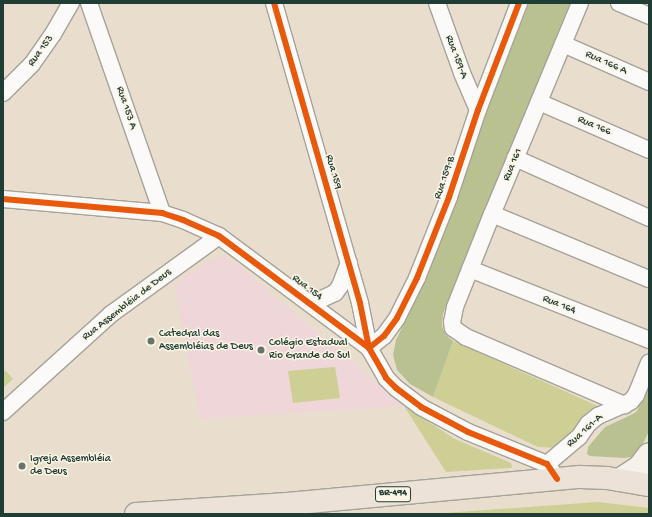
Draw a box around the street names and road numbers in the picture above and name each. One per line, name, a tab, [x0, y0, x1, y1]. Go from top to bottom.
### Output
street label: Rua 153	[25, 33, 57, 69]
street label: Rua 159-A	[442, 33, 470, 81]
street label: Rua 166 A	[583, 48, 629, 78]
street label: Rua 153 A	[112, 85, 140, 131]
street label: Rua 166	[575, 113, 613, 139]
street label: Rua 161	[500, 147, 526, 183]
street label: Rua 159	[322, 153, 344, 191]
street label: Rua 159-B	[432, 155, 458, 201]
street label: Rua Assembléia de Deus	[80, 266, 174, 344]
street label: Rua 154	[289, 272, 325, 304]
street label: Rua 164	[540, 292, 578, 318]
street label: Rua 161-A	[564, 411, 606, 451]
road number: BR-494	[375, 486, 411, 502]

